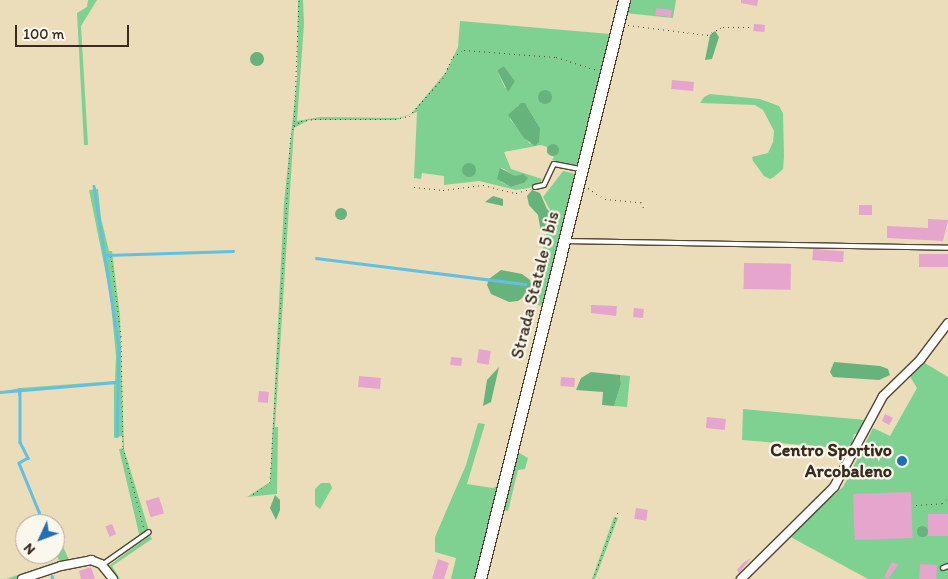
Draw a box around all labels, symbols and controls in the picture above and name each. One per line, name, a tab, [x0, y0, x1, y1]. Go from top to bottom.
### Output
scale bar	[18, 15, 131, 47]
text: 100 m	[23, 25, 64, 43]
street label: Strada Statale 5 bis	[506, 209, 564, 361]
place label: Centro Sportivo Arcobaleno	[770, 440, 892, 482]
marker: Centro Sportivo Arcobaleno	[896, 455, 908, 467]
north arrow	[15, 514, 65, 564]
text: N	[20, 540, 39, 558]

